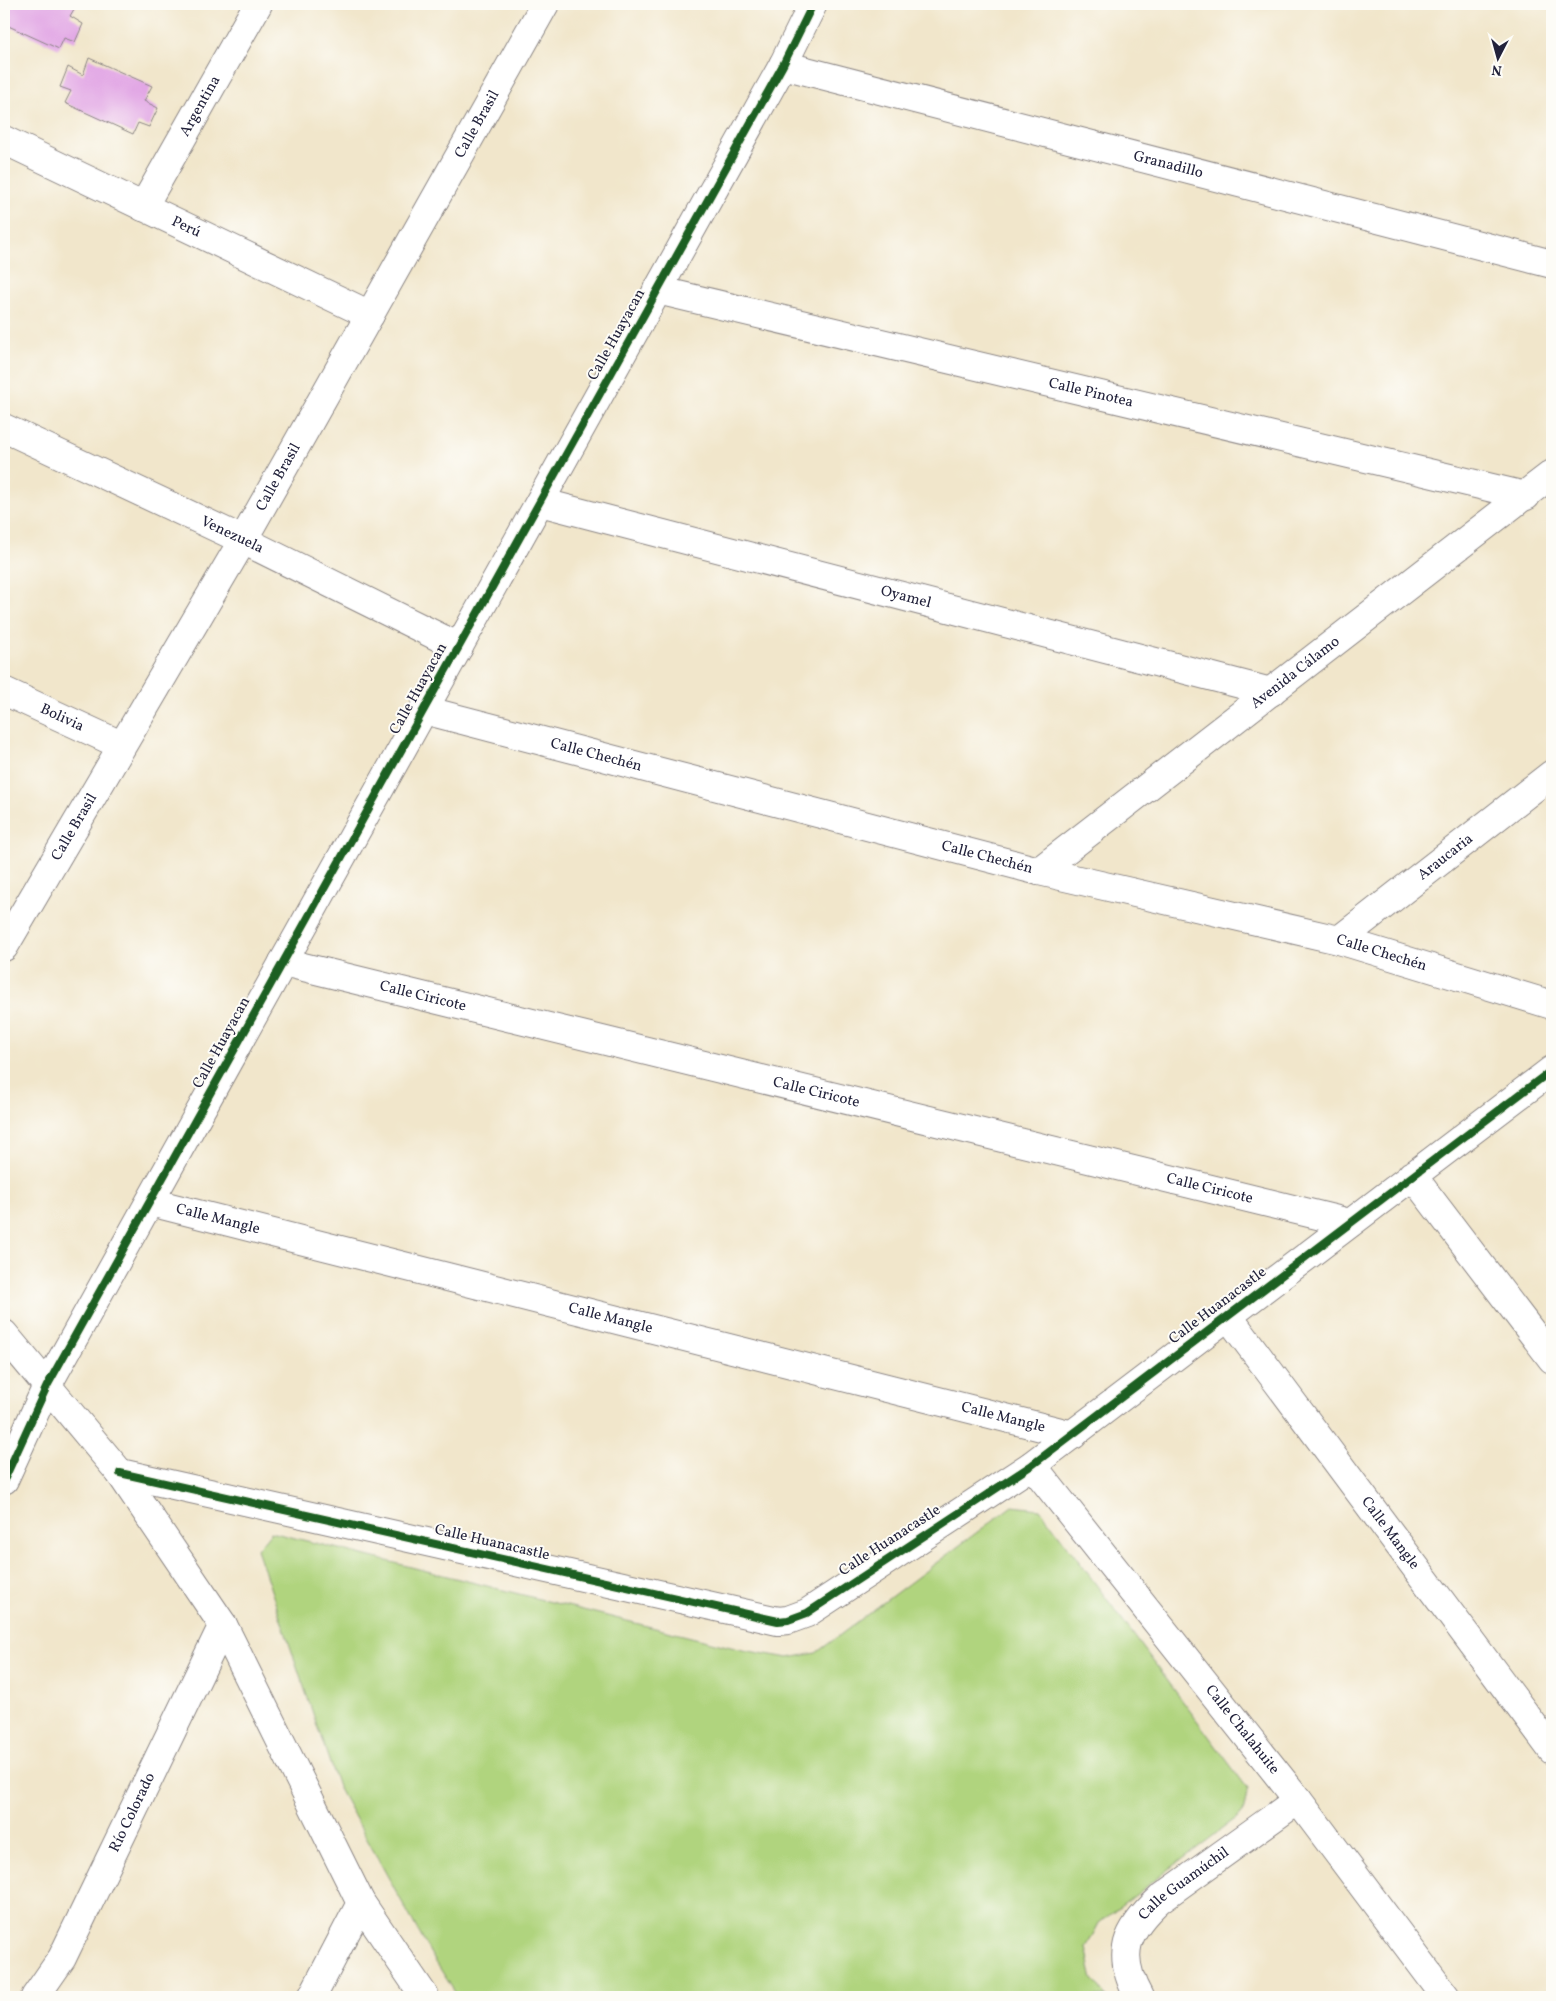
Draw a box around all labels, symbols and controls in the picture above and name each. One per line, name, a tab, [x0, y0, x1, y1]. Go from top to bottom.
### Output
north arrow	[1474, 32, 1524, 82]
text: N	[1491, 59, 1503, 79]
street label: Argentina	[175, 72, 226, 140]
street label: Calle Brasil	[450, 87, 505, 162]
street label: Granadillo	[1131, 146, 1205, 184]
street label: Perú	[168, 211, 204, 243]
street label: Calle Huayacan	[583, 285, 651, 385]
street label: Calle Pinotea	[1047, 373, 1135, 413]
street label: Calle Brasil	[251, 439, 306, 515]
street label: Venezuela	[197, 511, 267, 559]
street label: Oyamel	[878, 580, 933, 614]
street label: Avenida Cálamo	[1246, 631, 1344, 714]
street label: Calle Huayacan	[385, 639, 453, 739]
street label: Bolivia	[37, 699, 87, 737]
street label: Calle Chechén	[548, 733, 644, 777]
street label: Calle Brasil	[46, 789, 102, 865]
street label: Araucaria	[1413, 829, 1478, 885]
street label: Calle Chechén	[939, 835, 1035, 879]
street label: Calle Chechén	[1334, 929, 1429, 977]
street label: Calle Ciricote	[377, 976, 468, 1017]
street label: Calle Huayacan	[188, 993, 256, 1093]
street label: Calle Ciricote	[771, 1072, 862, 1113]
street label: Calle Ciricote	[1164, 1168, 1255, 1209]
street label: Calle Mangle	[174, 1198, 262, 1240]
street label: Calle Huanacastle	[1165, 1262, 1271, 1350]
street label: Calle Mangle	[566, 1298, 655, 1339]
street label: Calle Mangle	[959, 1397, 1048, 1438]
street label: Calle Mangle	[1356, 1492, 1424, 1574]
street label: Calle Huanacastle	[835, 1500, 945, 1582]
street label: Calle Huanacastle	[432, 1520, 552, 1566]
street label: Calle Chalahuite	[1200, 1681, 1284, 1779]
street label: Río Colorado	[104, 1769, 161, 1856]
street label: Calle Guamúchil	[1134, 1842, 1234, 1925]

